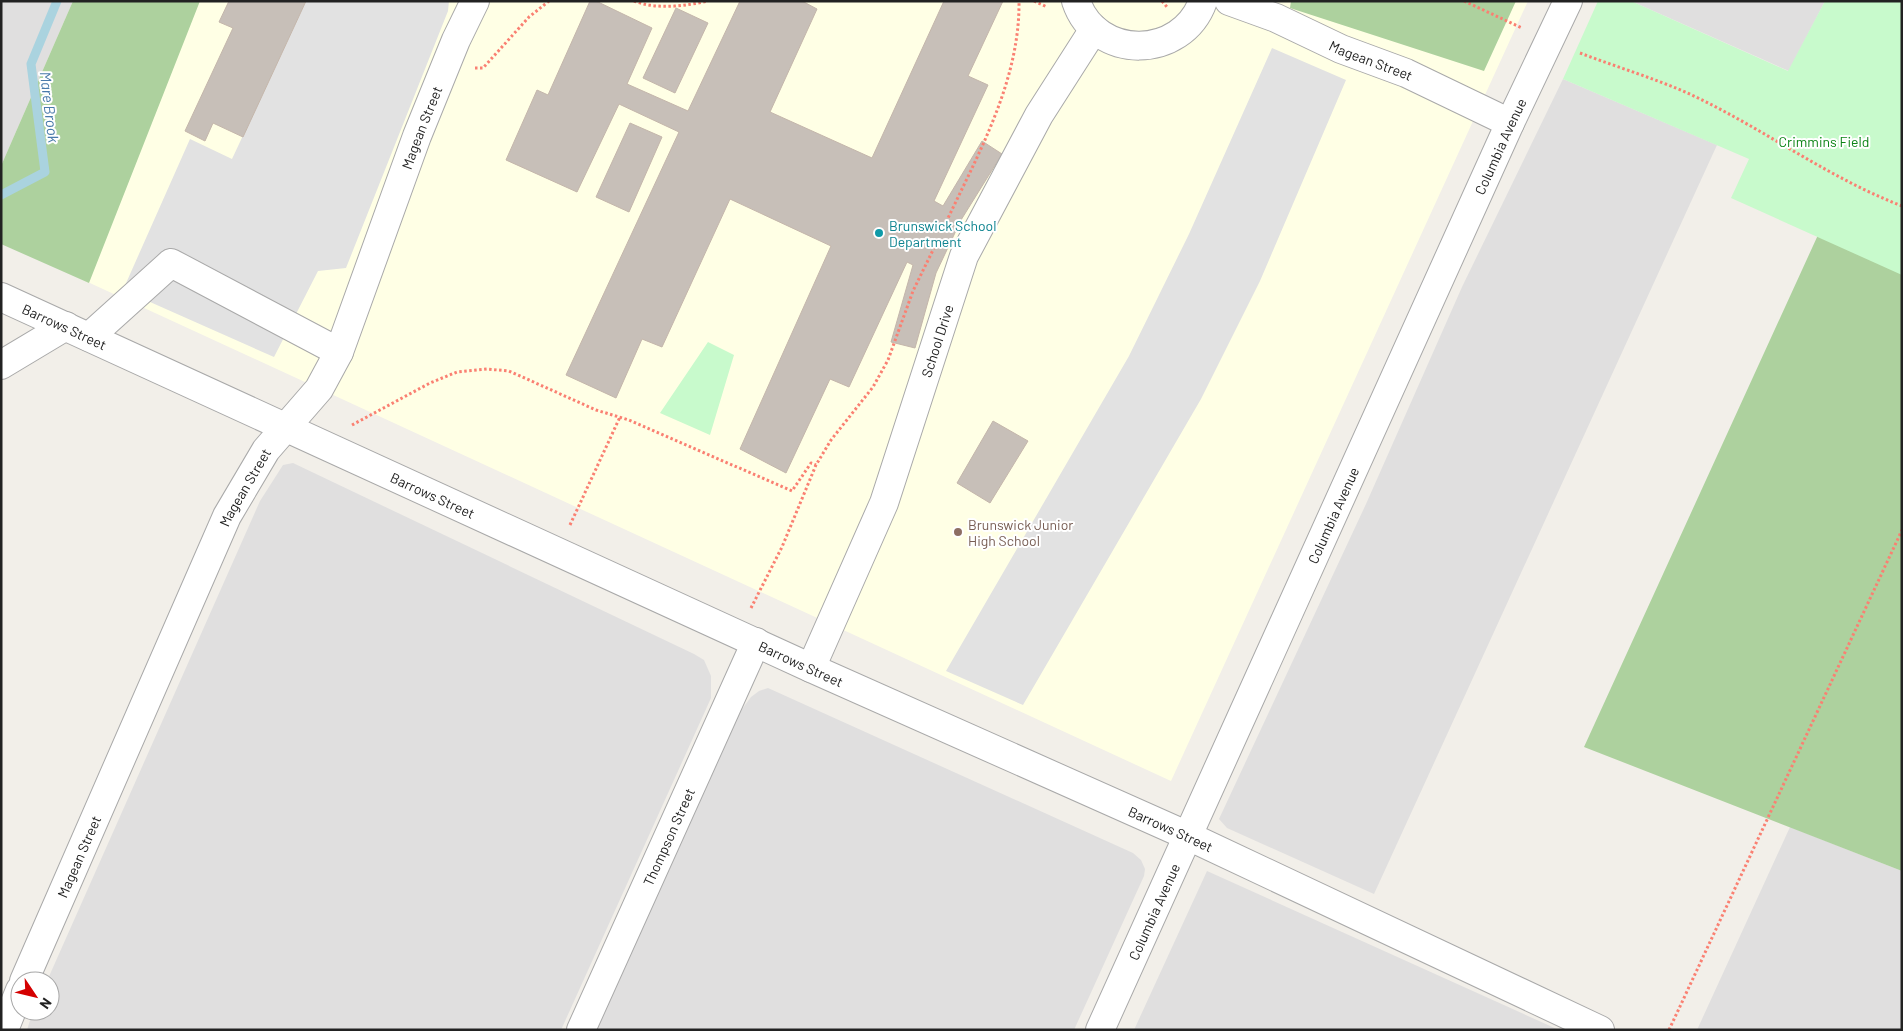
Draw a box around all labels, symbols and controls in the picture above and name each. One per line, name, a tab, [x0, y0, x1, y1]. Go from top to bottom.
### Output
street label: Magean Street	[1327, 36, 1416, 84]
water label: Mare Brook	[37, 70, 63, 144]
street label: Magean Street	[397, 83, 445, 171]
street label: Columbia Avenue	[1470, 95, 1529, 197]
park label: Crimmins Field	[1779, 133, 1869, 150]
place label: Brunswick School Department	[889, 217, 996, 250]
marker: Brunswick School Department	[873, 227, 885, 239]
street label: Barrows Street	[20, 300, 109, 353]
street label: School Drive	[917, 302, 956, 379]
street label: Magean Street	[215, 445, 274, 529]
street label: Columbia Avenue	[1304, 464, 1362, 566]
street label: Barrows Street	[388, 468, 478, 521]
place label: Brunswick Junior High School	[968, 516, 1073, 549]
marker: Brunswick Junior High School	[952, 526, 964, 538]
street label: Barrows Street	[756, 637, 846, 690]
street label: Thompson Street	[639, 785, 698, 888]
street label: Barrows Street	[1126, 802, 1216, 855]
street label: Magean Street	[53, 813, 104, 900]
street label: Columbia Avenue	[1124, 861, 1183, 963]
north arrow	[10, 971, 60, 1021]
text: N	[36, 995, 56, 1012]

